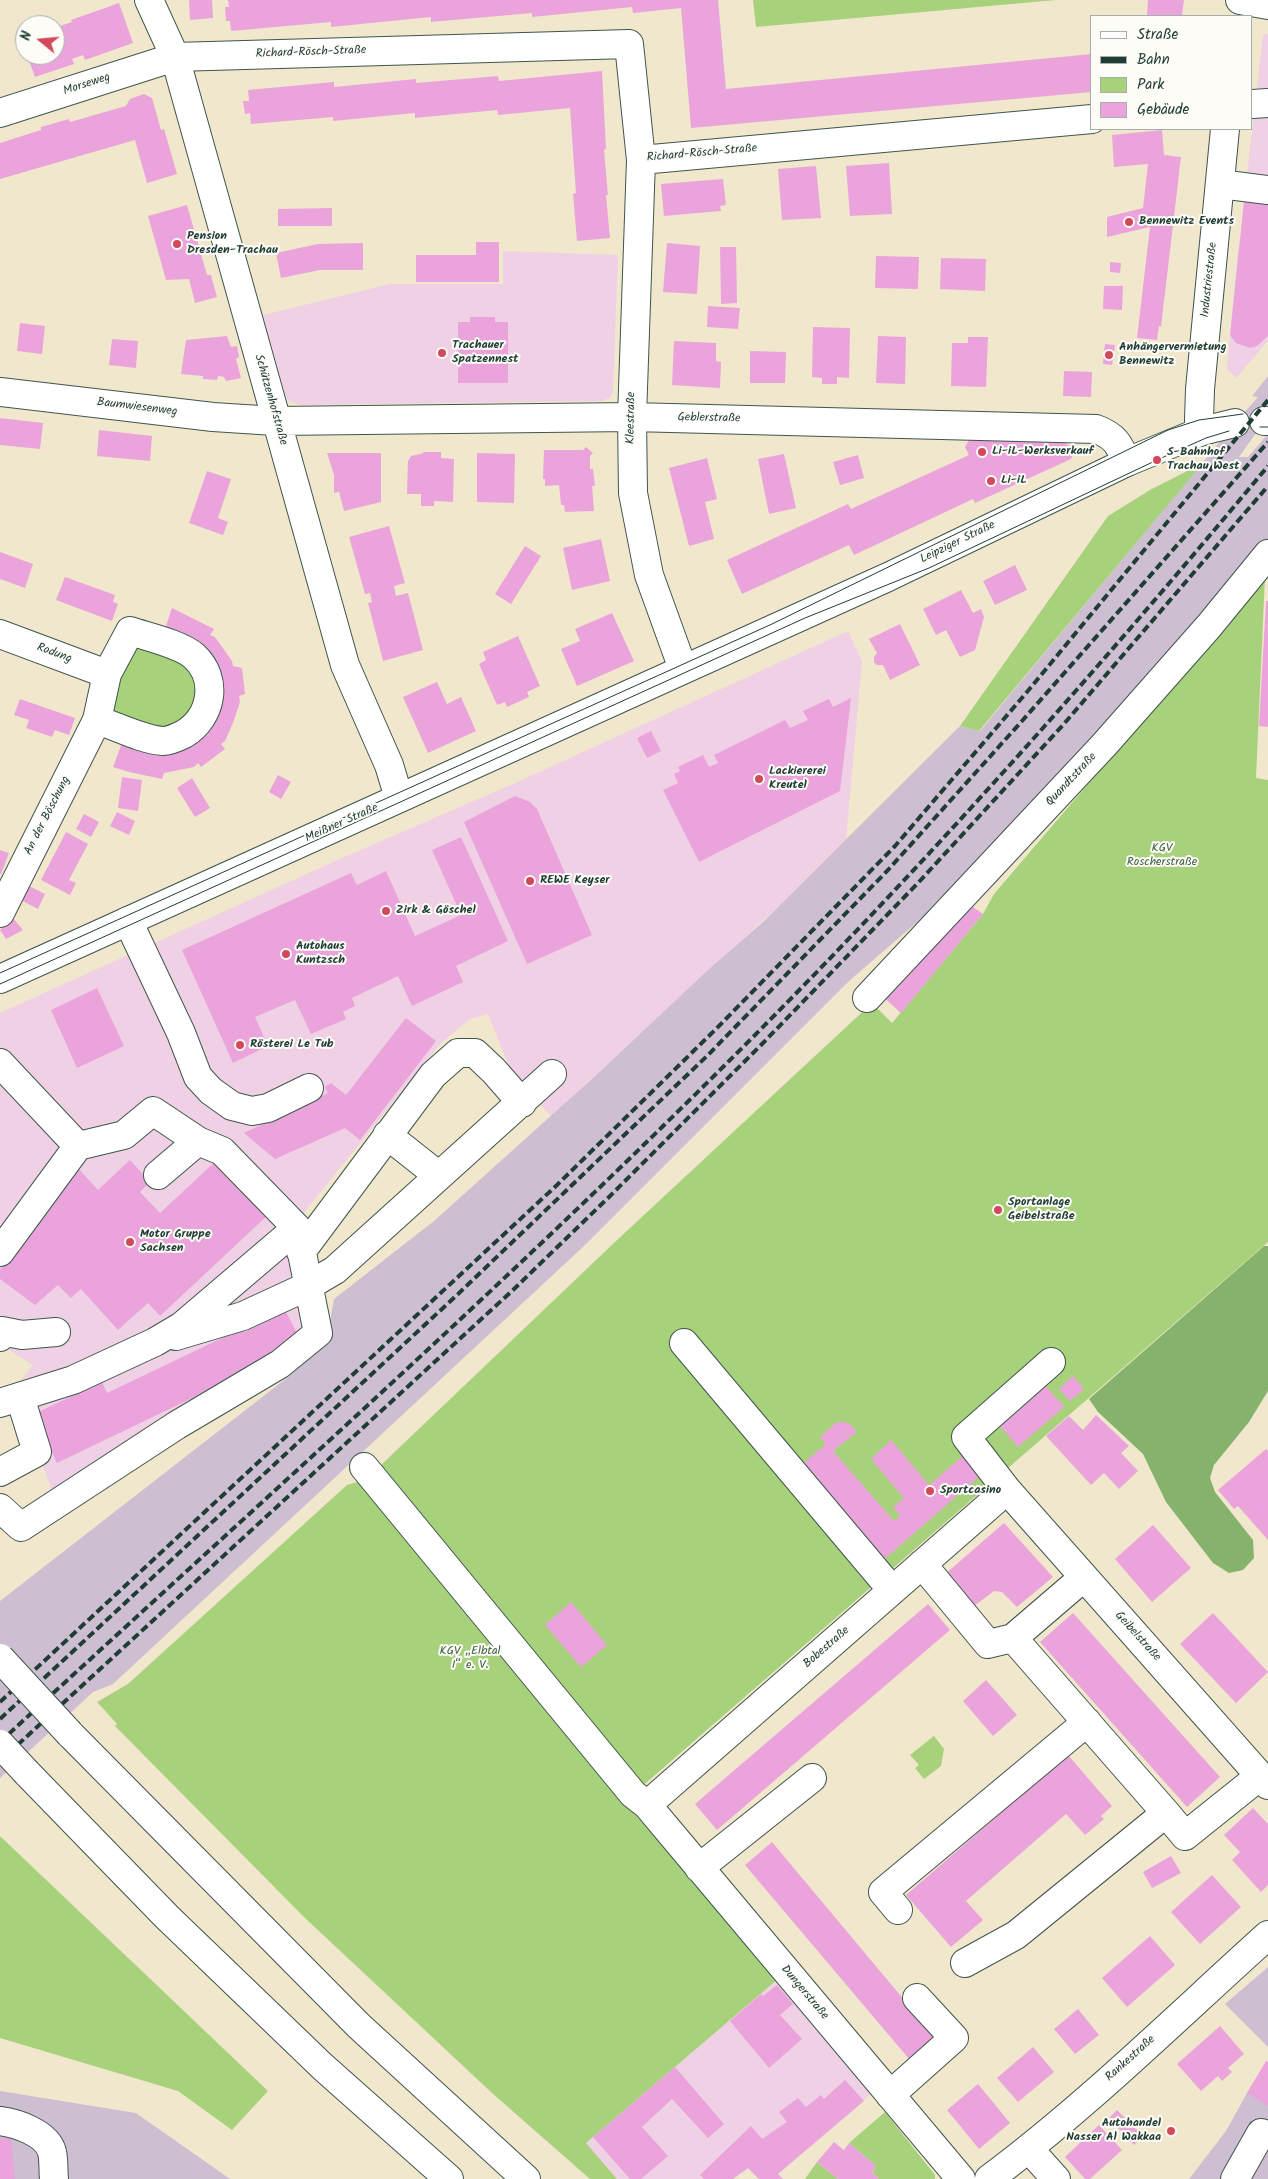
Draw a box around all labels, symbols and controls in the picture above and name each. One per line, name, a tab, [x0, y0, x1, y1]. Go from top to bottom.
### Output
north arrow	[15, 15, 65, 65]
legend	[1090, 15, 1253, 130]
text: Straße	[1137, 23, 1178, 47]
text: N	[15, 28, 38, 43]
street label: Richard-Rösch-Straße	[255, 44, 367, 62]
text: Bahn	[1137, 48, 1170, 72]
street label: Morseweg	[62, 71, 112, 99]
text: Park	[1137, 73, 1164, 97]
text: Gebäude	[1137, 98, 1189, 122]
street label: Richard-Rösch-Straße	[646, 142, 758, 166]
place label: Bennewitz Events	[1139, 215, 1234, 229]
marker: Bennewitz Events	[1123, 216, 1135, 228]
place label: Pension Dresden-Trachau	[187, 230, 278, 258]
marker: Pension Dresden-Trachau	[171, 238, 183, 250]
street label: Industriestraße	[1199, 242, 1221, 318]
place label: Trachauer Spatzennest	[452, 339, 518, 367]
place label: Anhängervermietung Bennewitz	[1119, 341, 1227, 369]
marker: Trachauer Spatzennest	[436, 347, 448, 359]
marker: Anhängervermietung Bennewitz	[1103, 349, 1115, 361]
street label: Schützenhofstraße	[250, 353, 290, 447]
street label: Kleestraße	[624, 392, 640, 444]
street label: Baumwiesenweg	[96, 396, 178, 420]
street label: Geblerstraße	[677, 411, 741, 427]
place label: Li-iL-Werksverkauf	[992, 445, 1094, 459]
marker: Li-iL-Werksverkauf	[976, 446, 988, 458]
place label: S-Bahnhof Trachau West	[1167, 446, 1239, 474]
marker: S-Bahnhof Trachau West	[1151, 454, 1163, 466]
place label: Li-iL	[1001, 474, 1027, 488]
marker: Li-iL	[985, 475, 997, 487]
street label: Leipziger Straße	[918, 519, 998, 567]
street label: Rodung	[34, 641, 74, 667]
street label: Quandtstraße	[1044, 750, 1100, 810]
place label: Lackiererei Kreutel	[769, 765, 826, 793]
marker: Lackiererei Kreutel	[753, 773, 765, 785]
street label: An der Böschung	[22, 774, 74, 858]
street label: Meißner Straße	[303, 801, 381, 847]
park label: KGV Roscherstraße	[1127, 842, 1197, 870]
place label: REWE Keyser	[540, 874, 610, 888]
marker: REWE Keyser	[524, 875, 536, 887]
place label: Zirk & Göschel	[396, 904, 476, 918]
marker: Zirk & Göschel	[380, 905, 392, 917]
place label: Autohaus Kuntzsch	[296, 940, 345, 968]
marker: Autohaus Kuntzsch	[280, 948, 292, 960]
place label: Rösterei Le Tub	[250, 1038, 334, 1052]
marker: Rösterei Le Tub	[234, 1039, 246, 1051]
place label: Sportanlage Geibelstraße	[1008, 1196, 1075, 1224]
marker: Sportanlage Geibelstraße	[992, 1204, 1004, 1216]
place label: Motor Gruppe Sachsen	[140, 1228, 210, 1256]
marker: Motor Gruppe Sachsen	[124, 1236, 136, 1248]
place label: Sportcasino	[940, 1484, 1001, 1498]
marker: Sportcasino	[924, 1485, 936, 1497]
street label: Geibelstraße	[1111, 1609, 1163, 1665]
street label: Bobestraße	[801, 1624, 853, 1672]
park label: KGV „Elbtal I“ e. V.	[440, 1645, 500, 1673]
street label: Dungerstraße	[777, 1963, 831, 2023]
street label: Rankestraße	[1103, 2033, 1159, 2085]
place label: Autohandel Nasser Al Wakkaa	[1066, 2117, 1161, 2145]
marker: Autohandel Nasser Al Wakkaa	[1165, 2125, 1177, 2137]

